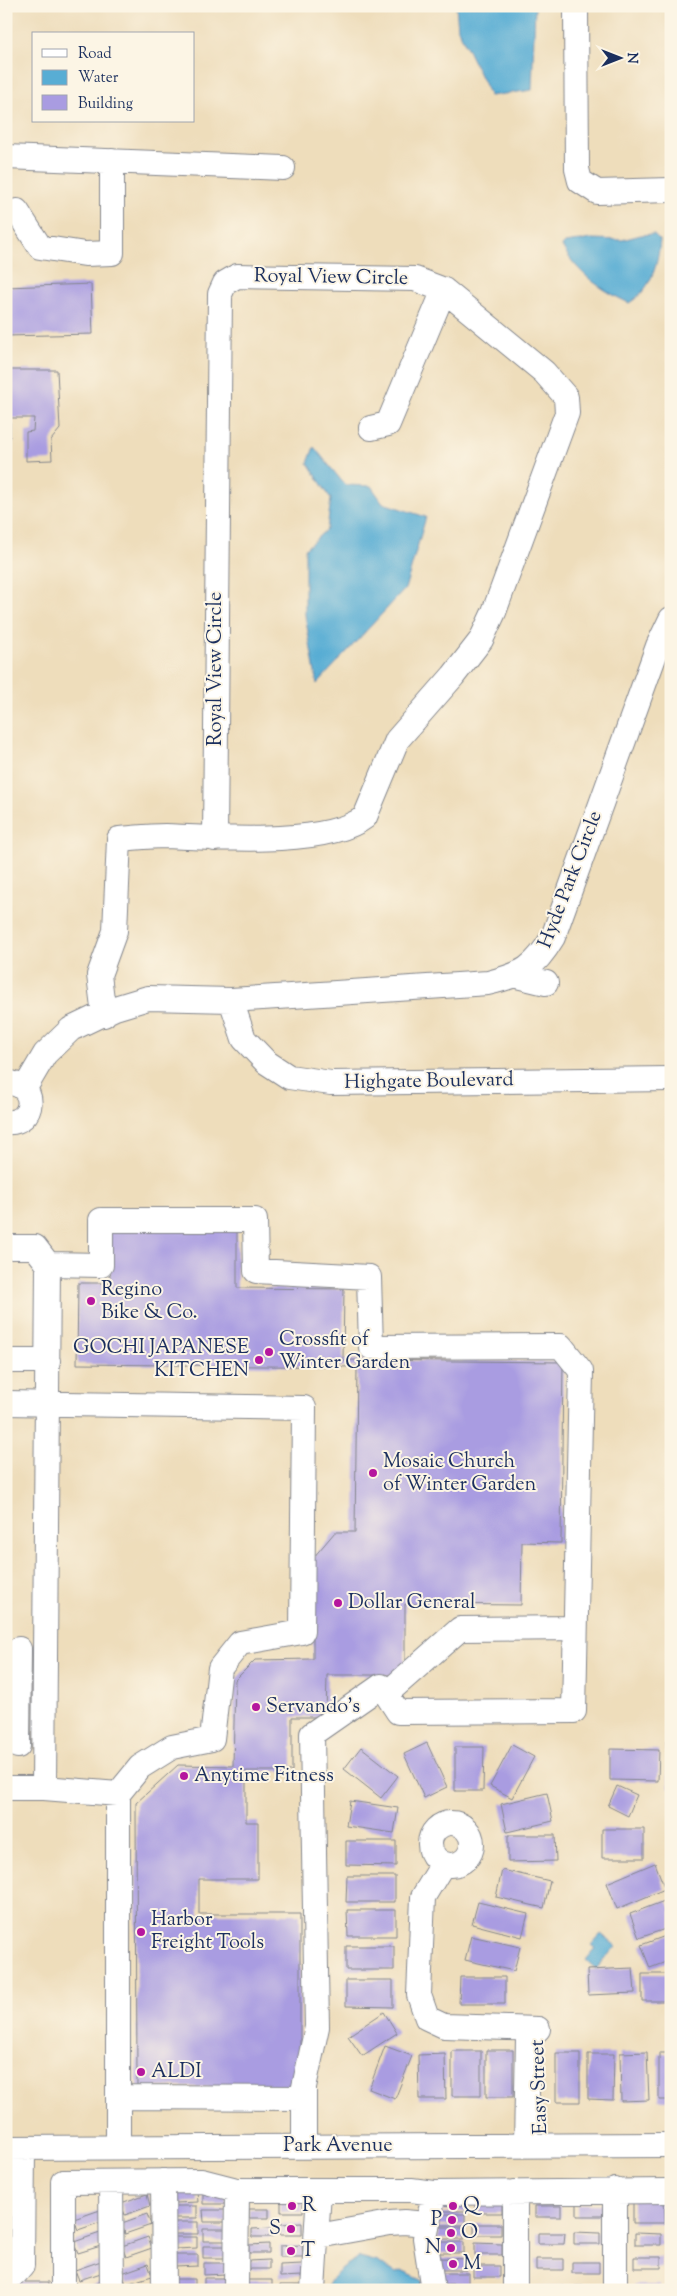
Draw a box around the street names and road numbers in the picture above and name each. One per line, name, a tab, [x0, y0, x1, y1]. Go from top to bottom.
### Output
street label: Royal View Circle	[254, 262, 408, 294]
street label: Royal View Circle	[202, 592, 231, 746]
street label: Hyde Park Circle	[531, 807, 611, 953]
street label: Highgate Boulevard	[344, 1066, 514, 1098]
street label: Easy Street	[524, 2039, 556, 2135]
street label: Park Avenue	[283, 2132, 393, 2161]

